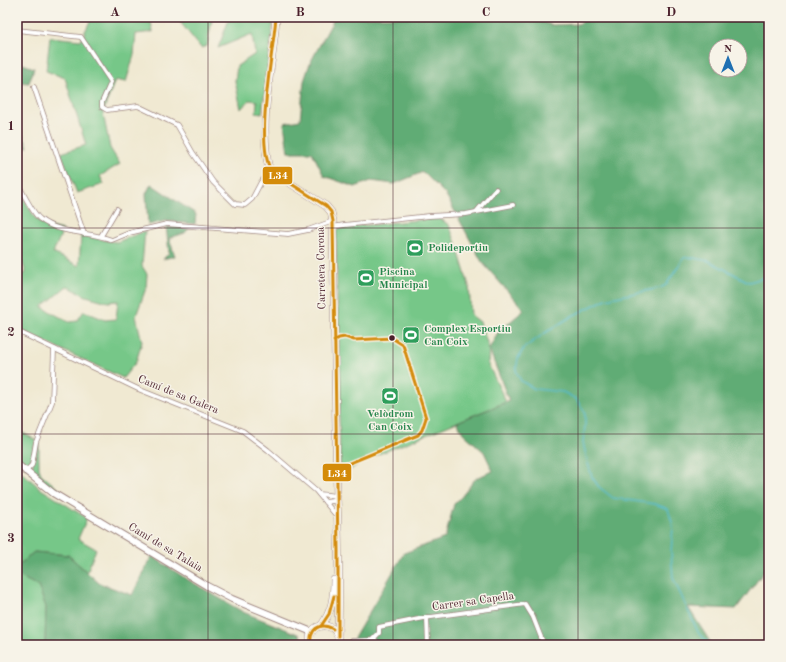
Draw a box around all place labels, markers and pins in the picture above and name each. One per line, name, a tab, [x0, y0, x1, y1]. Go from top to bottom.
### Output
sports icon: Polideportiu	[405, 238, 425, 258]
place label: Polideportiu	[428, 243, 488, 254]
place label: Piscina Municipal	[379, 267, 428, 291]
sports icon: Piscina Municipal	[356, 268, 376, 288]
place label: Complex Esportiu Can Coix	[424, 324, 511, 348]
sports icon: Complex Esportiu Can Coix	[401, 325, 421, 345]
unlabelled marker	[387, 333, 397, 343]
sports icon: Velòdrom Can Coix	[380, 386, 400, 406]
place label: Velòdrom Can Coix	[367, 409, 413, 433]

